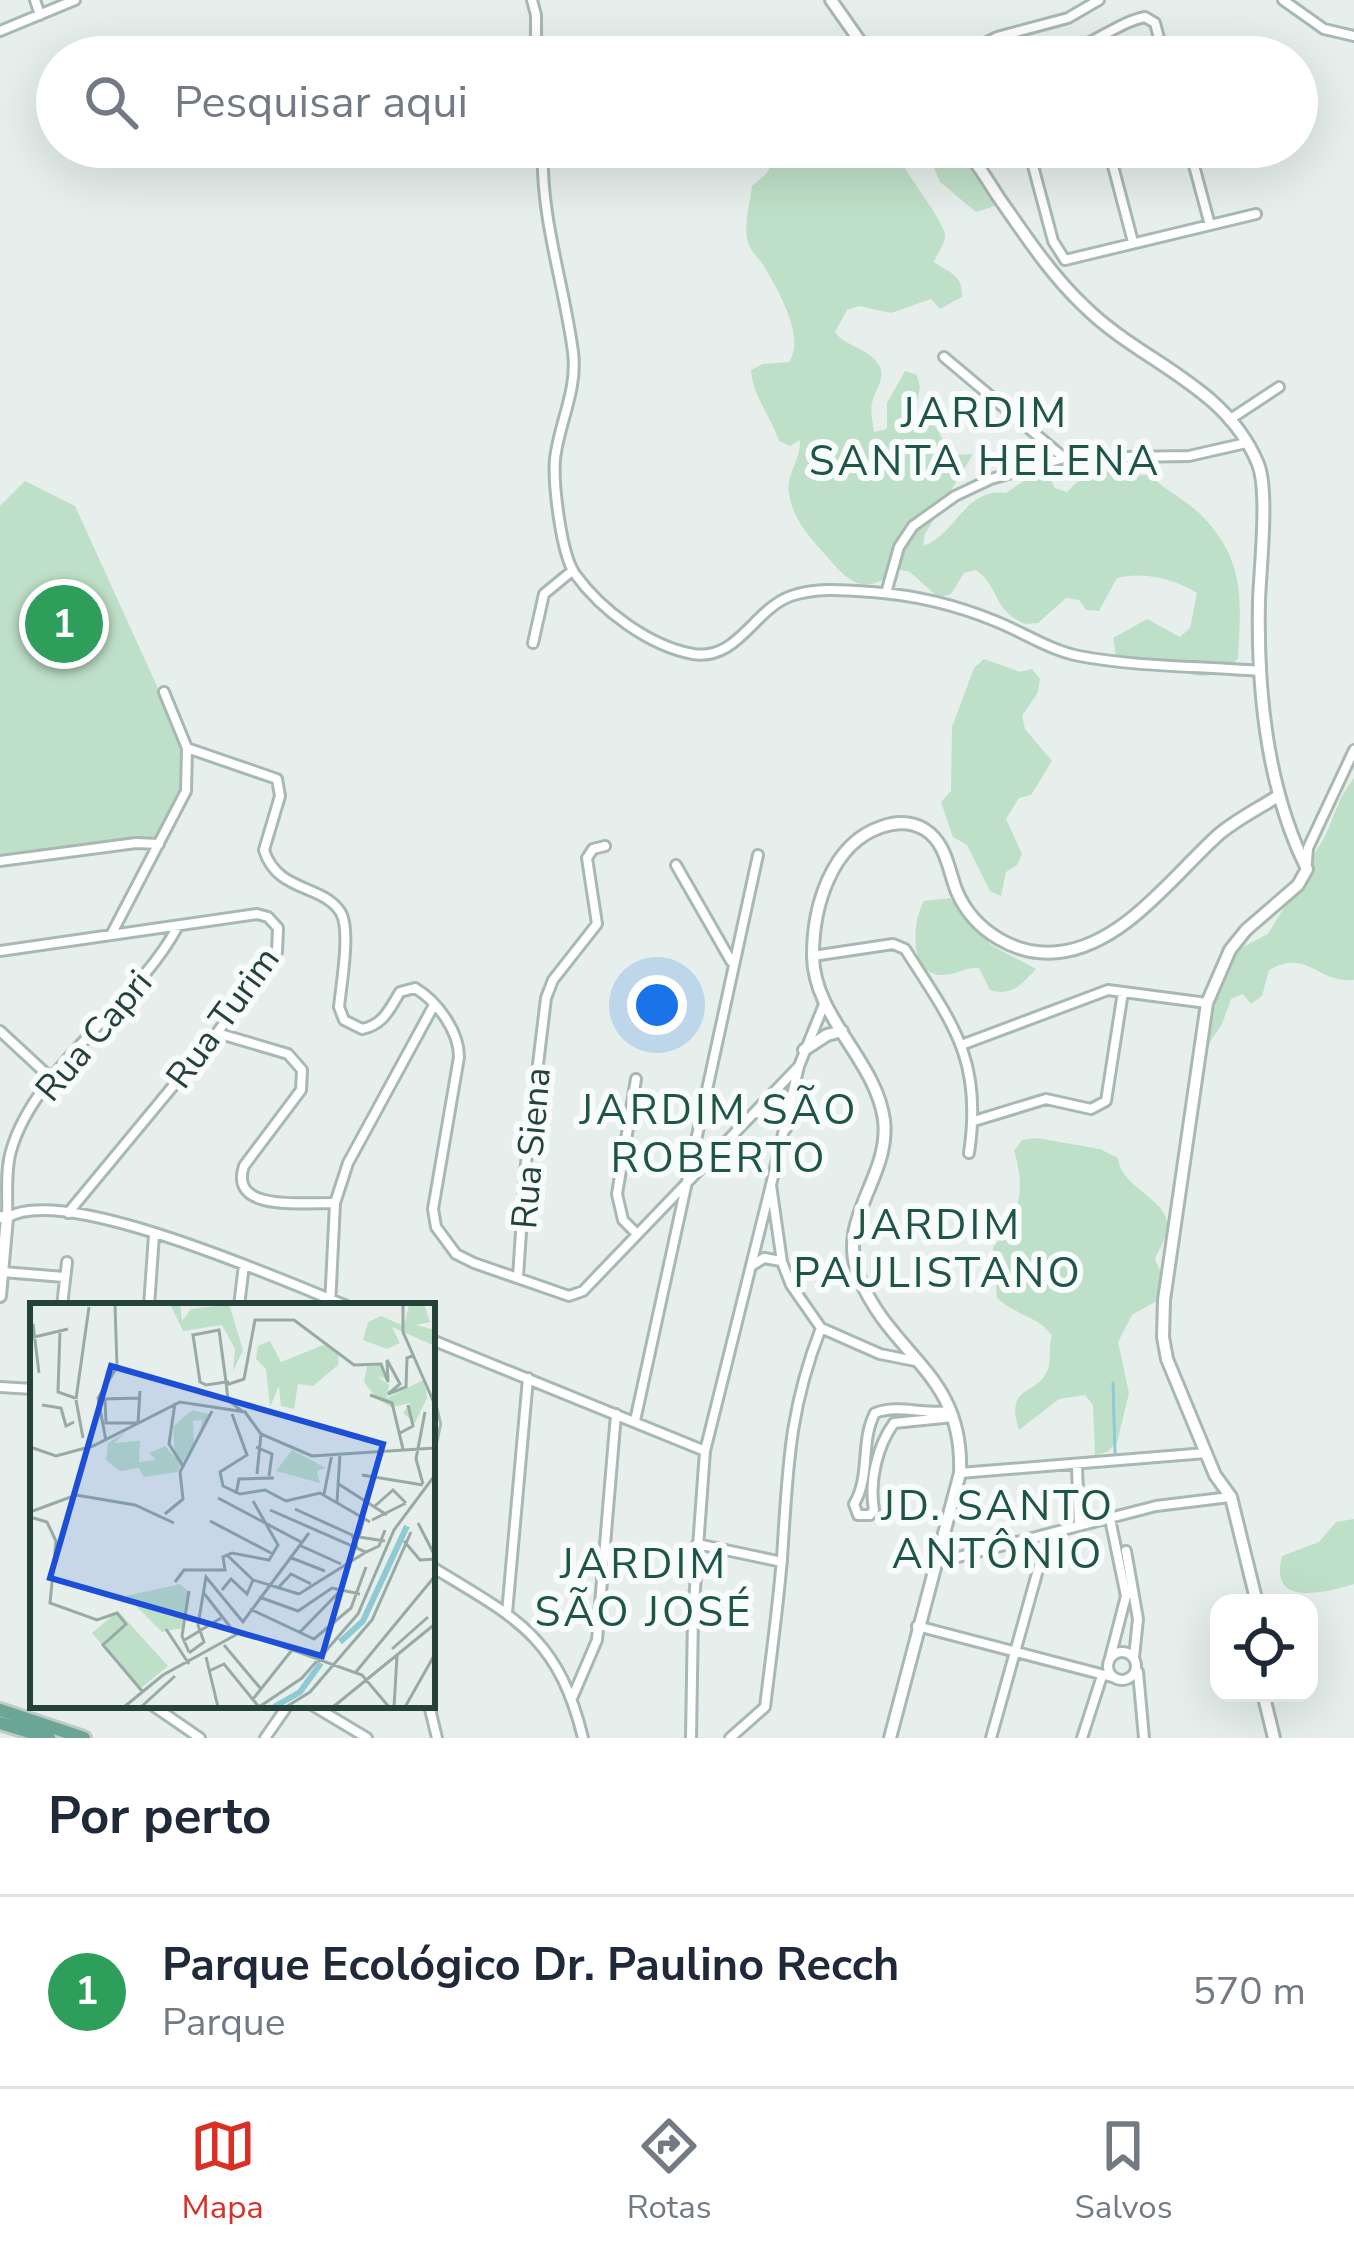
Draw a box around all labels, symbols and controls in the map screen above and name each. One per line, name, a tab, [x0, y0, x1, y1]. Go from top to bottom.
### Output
search box	[36, 36, 1318, 168]
icon: search	[78, 69, 144, 135]
text: Pesquisar aqui	[174, 72, 468, 133]
district label: JARDIM SANTA HELENA	[809, 385, 1161, 490]
pin: 1	[25, 579, 103, 669]
street label: Rua Turim	[155, 937, 291, 1099]
street label: Rua Capri	[25, 960, 164, 1112]
your location	[627, 975, 687, 1035]
street label: Rua Siena	[500, 1065, 563, 1231]
district label: JARDIM SÃO ROBERTO	[578, 1082, 859, 1187]
district label: JARDIM PAULISTANO	[793, 1197, 1083, 1302]
inset map	[30, 1303, 435, 1708]
district label: JD. SANTO ANTÔNIO	[880, 1478, 1115, 1583]
district label: JARDIM SÃO JOSÉ	[535, 1536, 754, 1641]
map controls	[1210, 1594, 1318, 1702]
button: locate	[1210, 1594, 1318, 1702]
text: Por perto	[48, 1781, 271, 1851]
text: Parque Ecológico Dr. Paulino Recch	[162, 1935, 899, 1996]
text: 1	[75, 1965, 99, 2018]
text: 570 m	[1192, 1965, 1306, 2018]
text: Parque	[162, 1996, 286, 2049]
tab: Mapa	[181, 2113, 264, 2230]
tab: Rotas	[627, 2113, 712, 2230]
tab: Salvos	[1074, 2113, 1173, 2230]

